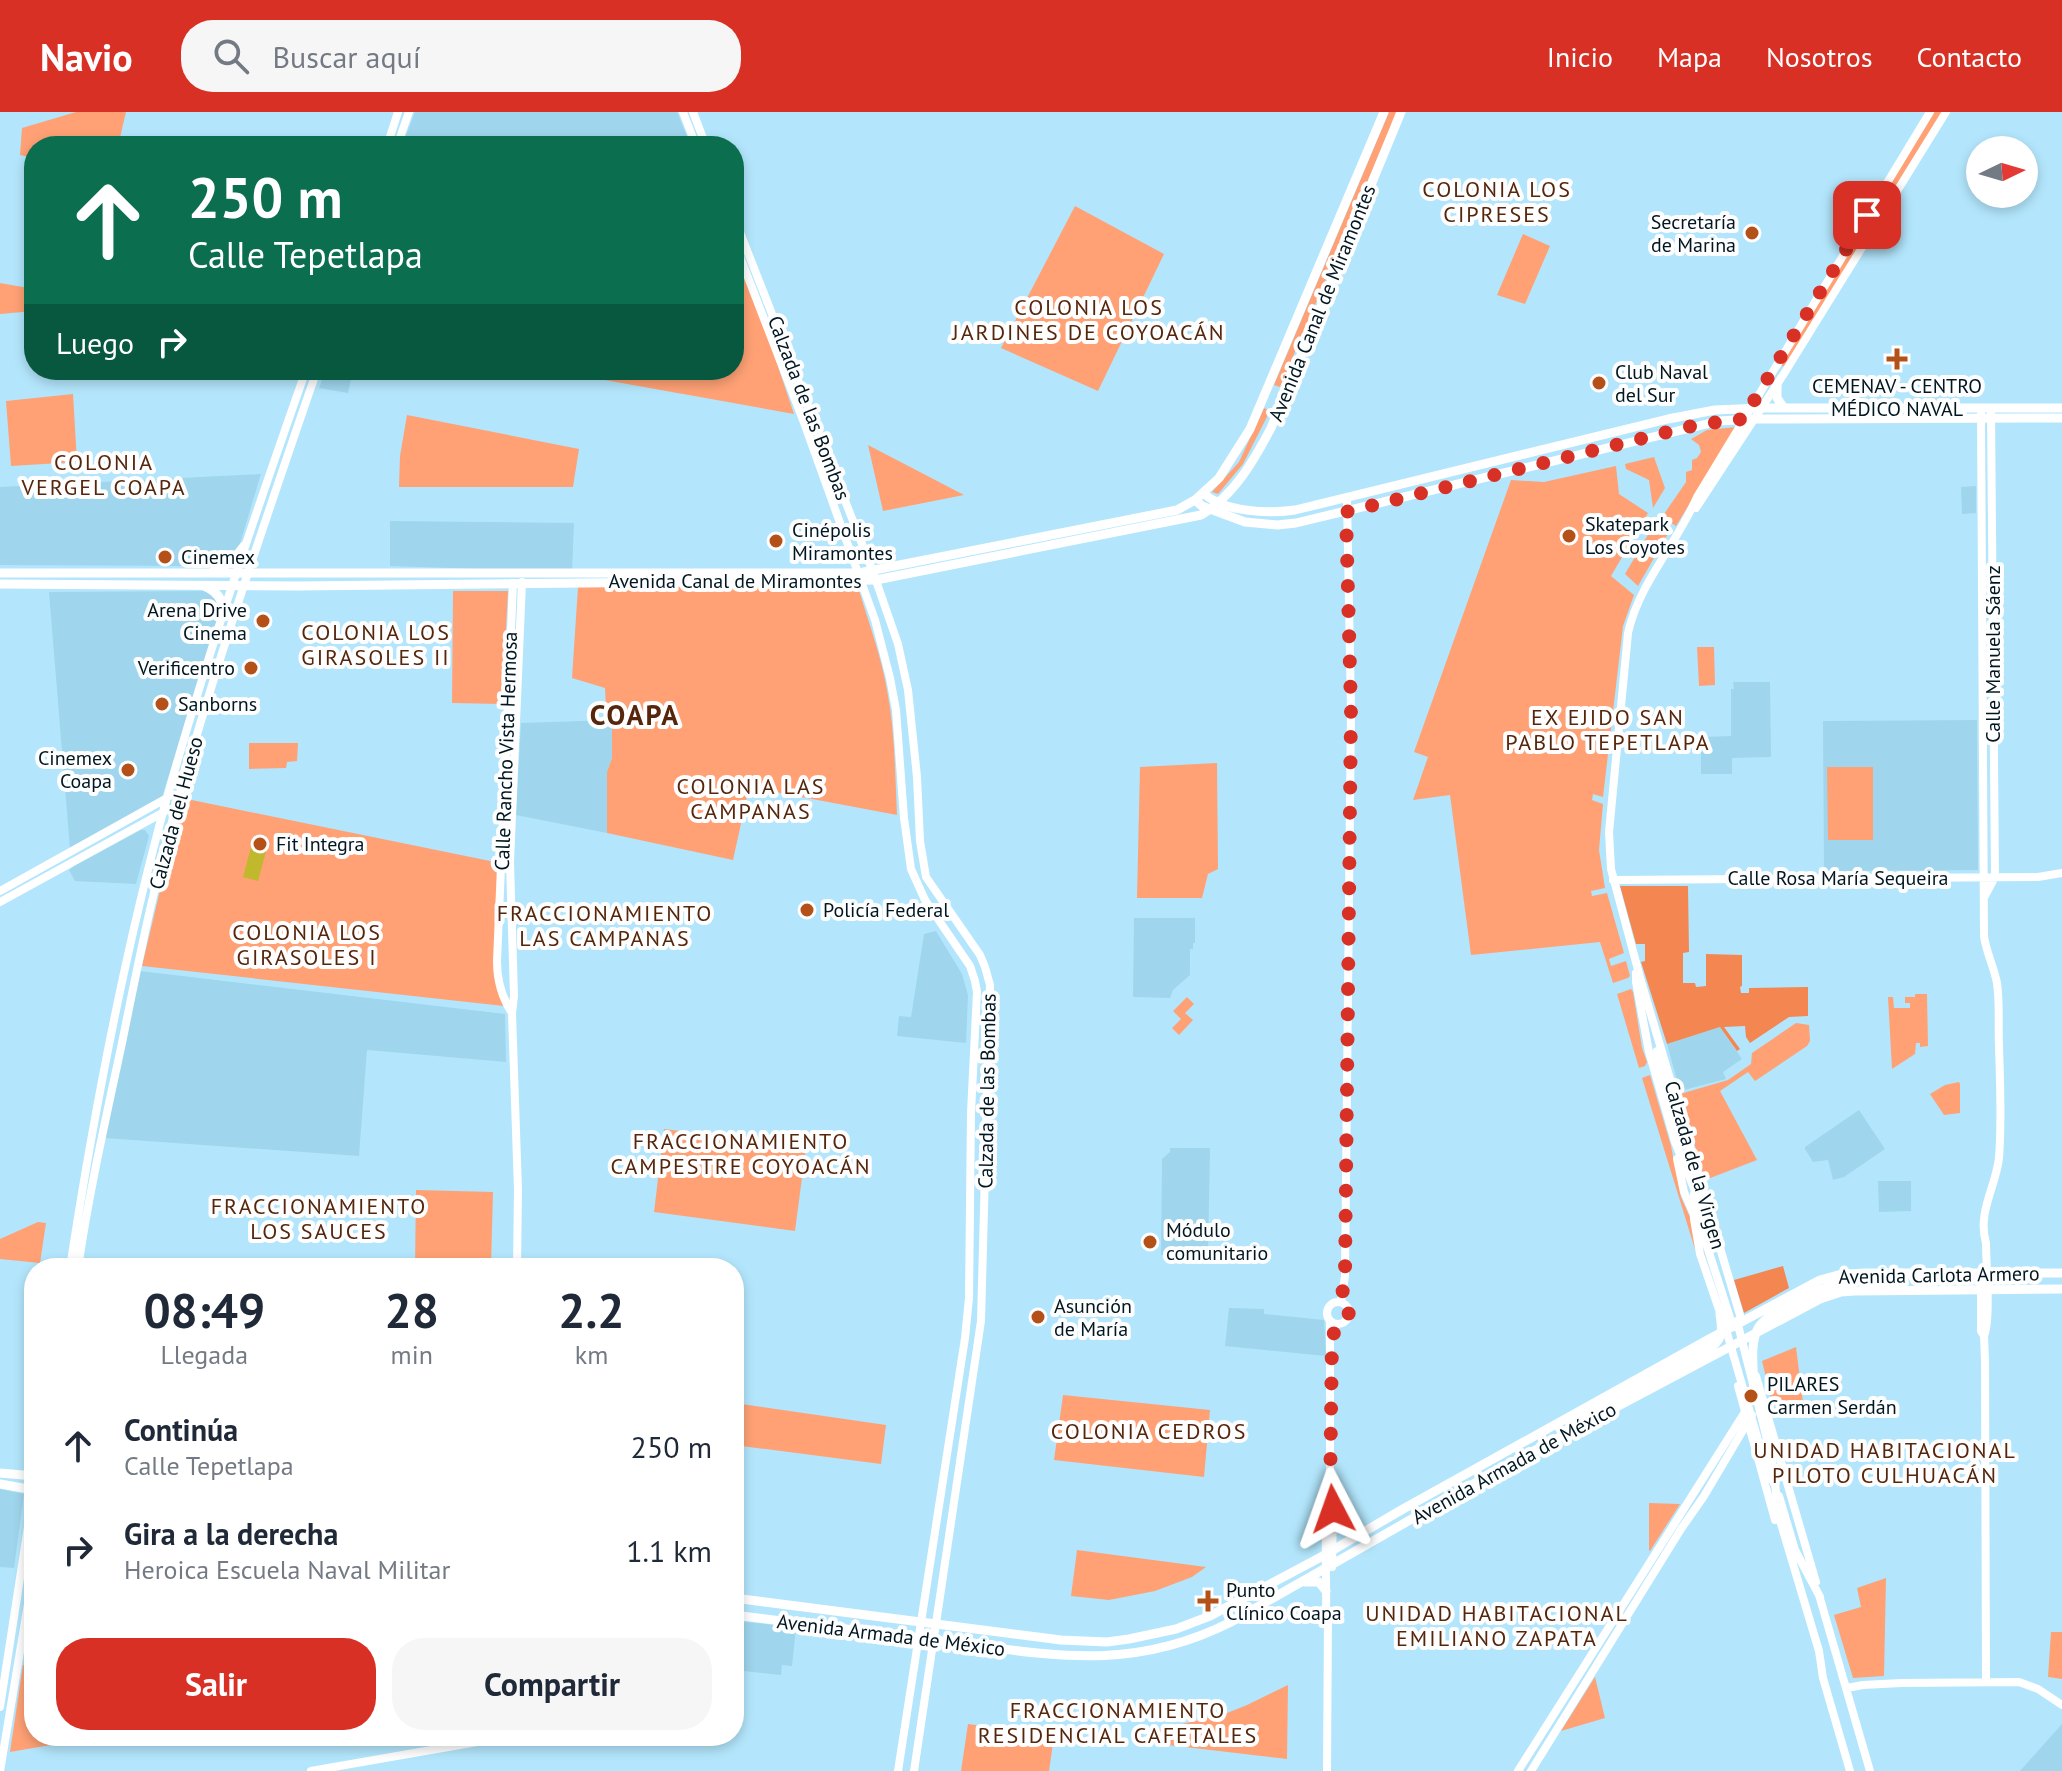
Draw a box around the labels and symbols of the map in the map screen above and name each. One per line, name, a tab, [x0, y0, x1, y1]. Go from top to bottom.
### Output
north arrow	[1966, 136, 2038, 208]
district label: COLONIA LOS CIPRESES	[1422, 175, 1572, 228]
street label: Avenida Canal de Miramontes	[1263, 181, 1381, 425]
pin	[1833, 181, 1901, 249]
place label: Secretaría de Marina	[1651, 209, 1736, 258]
marker: Secretaría de Marina	[1743, 224, 1761, 242]
district label: COLONIA LOS JARDINES DE COYOACÁN	[951, 293, 1226, 346]
street label: Calzada de las Bombas	[762, 312, 856, 504]
marker: CEMENAV - CENTRO MÉDICO NAVAL	[1886, 348, 1908, 370]
place label: Club Naval del Sur	[1615, 359, 1708, 408]
place label: CEMENAV - CENTRO MÉDICO NAVAL	[1812, 373, 1982, 422]
marker: Club Naval del Sur	[1590, 374, 1608, 392]
district label: COLONIA VERGEL COAPA	[20, 448, 187, 501]
place label: Skatepark Los Coyotes	[1585, 511, 1685, 560]
place label: Cinépolis Miramontes	[792, 517, 893, 566]
marker: Skatepark Los Coyotes	[1560, 527, 1578, 545]
marker: Cinépolis Miramontes	[767, 532, 785, 550]
place label: Cinemex	[181, 544, 255, 570]
marker: Cinemex	[156, 548, 174, 566]
street label: Calle Manuela Sáenz	[1980, 565, 2006, 743]
street label: Avenida Canal de Miramontes	[608, 568, 862, 594]
place label: Arena Drive Cinema	[147, 597, 247, 646]
marker: Arena Drive Cinema	[254, 612, 272, 630]
district label: COLONIA LOS GIRASOLES II	[301, 618, 451, 671]
street label: Calle Rancho Vista Hermosa	[489, 631, 523, 871]
place label: Verificentro	[137, 655, 235, 681]
marker: Verificentro	[242, 659, 260, 677]
place label: Sanborns	[178, 691, 257, 717]
marker: Sanborns	[153, 695, 171, 713]
district label: COAPA	[590, 696, 680, 733]
district label: EX EJIDO SAN PABLO TEPETLAPA	[1505, 703, 1711, 756]
street label: Calzada del Hueso	[143, 734, 209, 892]
place label: Cinemex Coapa	[38, 745, 112, 794]
marker: Cinemex Coapa	[119, 761, 137, 779]
district label: COLONIA LAS CAMPANAS	[676, 772, 826, 825]
place label: Fit Integra	[276, 831, 365, 857]
marker: Fit Integra	[251, 835, 269, 853]
street label: Calle Rosa María Sequeira	[1728, 865, 1949, 891]
place label: Policía Federal	[823, 897, 949, 923]
district label: FRACCIONAMIENTO LAS CAMPANAS	[497, 899, 713, 952]
marker: Policía Federal	[798, 901, 816, 919]
district label: COLONIA LOS GIRASOLES I	[232, 918, 382, 971]
street label: Calzada de las Bombas	[972, 993, 1002, 1189]
street label: Calzada de la Virgen	[1659, 1078, 1731, 1252]
district label: FRACCIONAMIENTO CAMPESTRE COYOACÁN	[611, 1127, 871, 1180]
district label: FRACCIONAMIENTO LOS SAUCES	[211, 1192, 427, 1245]
place label: Módulo comunitario	[1166, 1217, 1268, 1266]
marker: Módulo comunitario	[1141, 1233, 1159, 1251]
street label: Avenida Carlota Armero	[1838, 1260, 2040, 1290]
place label: Asunción de María	[1054, 1293, 1132, 1342]
marker: Asunción de María	[1029, 1308, 1047, 1326]
place label: PILARES Carmen Serdán	[1767, 1371, 1897, 1420]
marker: PILARES Carmen Serdán	[1742, 1387, 1760, 1405]
street label: Avenida Armada de México	[1407, 1396, 1621, 1530]
district label: COLONIA CEDROS	[1051, 1417, 1247, 1445]
district label: UNIDAD HABITACIONAL PILOTO CULHUACÁN	[1753, 1436, 2017, 1489]
position arrow	[1291, 1467, 1375, 1551]
place label: Punto Clínico Coapa	[1226, 1577, 1342, 1626]
marker: Punto Clínico Coapa	[1197, 1590, 1219, 1612]
district label: UNIDAD HABITACIONAL EMILIANO ZAPATA	[1365, 1599, 1629, 1652]
street label: Avenida Armada de México	[775, 1608, 1007, 1662]
district label: FRACCIONAMIENTO RESIDENCIAL CAFETALES	[978, 1696, 1258, 1749]

